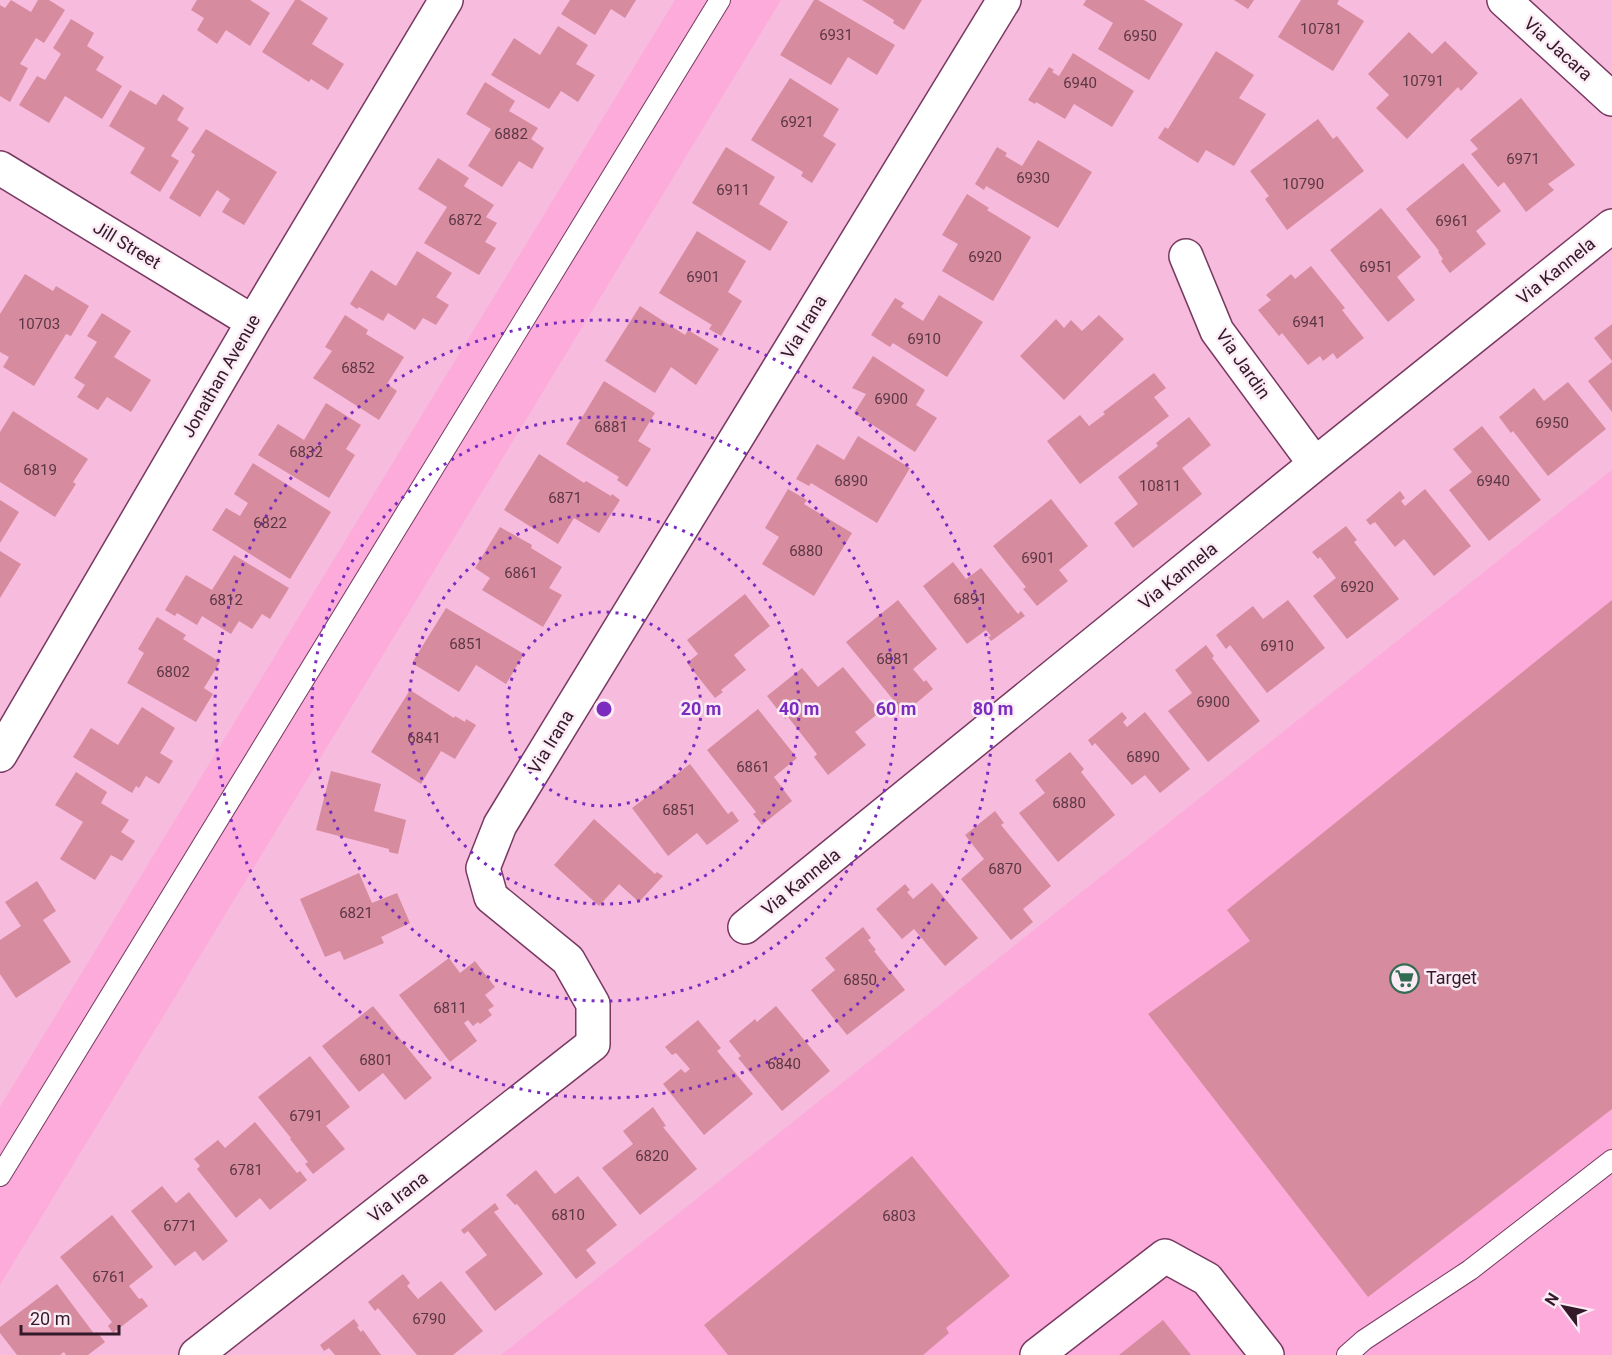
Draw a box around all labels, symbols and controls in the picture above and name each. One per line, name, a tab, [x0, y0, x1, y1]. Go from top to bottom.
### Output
street label: Via Jacara	[1520, 13, 1597, 85]
house number: 10781	[1300, 20, 1342, 38]
house number: 6931	[819, 26, 853, 44]
house number: 6950	[1123, 27, 1157, 45]
house number: 10791	[1402, 72, 1444, 90]
house number: 6940	[1063, 74, 1097, 92]
house number: 6921	[780, 113, 814, 131]
house number: 6882	[494, 125, 528, 143]
house number: 6971	[1506, 150, 1540, 168]
house number: 6930	[1016, 169, 1050, 187]
house number: 10790	[1282, 175, 1324, 193]
house number: 6911	[716, 181, 750, 199]
house number: 6872	[448, 211, 482, 229]
house number: 6961	[1435, 212, 1469, 230]
street label: Jill Street	[90, 216, 165, 273]
street label: Via Kannela	[1512, 233, 1599, 309]
house number: 6920	[968, 248, 1002, 266]
house number: 6951	[1359, 258, 1393, 276]
house number: 6901	[686, 268, 720, 286]
street label: Via Irana	[776, 291, 831, 362]
street label: Jonathan Avenue	[177, 310, 264, 441]
house number: 6941	[1292, 313, 1326, 331]
house number: 10703	[18, 315, 60, 333]
street label: Via Jardin	[1212, 325, 1275, 403]
house number: 6910	[907, 330, 941, 348]
house number: 6852	[341, 359, 375, 377]
house number: 6900	[874, 390, 908, 408]
house number: 6950	[1535, 414, 1569, 432]
house number: 6881	[594, 418, 628, 436]
house number: 6832	[289, 443, 323, 461]
house number: 6819	[23, 461, 57, 479]
house number: 6890	[834, 472, 868, 490]
house number: 6940	[1476, 472, 1510, 490]
house number: 10811	[1139, 477, 1181, 495]
house number: 6871	[548, 489, 582, 507]
house number: 6822	[253, 514, 287, 532]
street label: Via Kannela	[1134, 538, 1221, 614]
house number: 6880	[789, 542, 823, 560]
house number: 6901	[1021, 549, 1055, 567]
house number: 6861	[504, 564, 538, 582]
house number: 6920	[1340, 578, 1374, 596]
house number: 6891	[953, 590, 987, 608]
house number: 6812	[209, 591, 243, 609]
house number: 6851	[449, 635, 483, 653]
house number: 6910	[1260, 637, 1294, 655]
house number: 6881	[876, 650, 910, 668]
house number: 6802	[156, 663, 190, 681]
house number: 6900	[1196, 693, 1230, 711]
text: 20 m	[681, 698, 721, 719]
text: 40 m	[779, 698, 819, 719]
text: 60 m	[876, 698, 916, 719]
text: 80 m	[973, 698, 1013, 719]
centre of rings	[594, 699, 614, 719]
street label: Via Irana	[523, 706, 578, 777]
house number: 6841	[407, 729, 441, 747]
house number: 6890	[1126, 748, 1160, 766]
house number: 6861	[736, 758, 770, 776]
house number: 6880	[1052, 794, 1086, 812]
house number: 6851	[662, 801, 696, 819]
street label: Via Kannela	[757, 844, 844, 920]
house number: 6870	[988, 860, 1022, 878]
house number: 6821	[339, 904, 373, 922]
supermarket icon: Target	[1389, 962, 1421, 994]
place label: Target	[1426, 967, 1477, 988]
house number: 6850	[843, 971, 877, 989]
house number: 6811	[433, 999, 467, 1017]
house number: 6801	[359, 1051, 393, 1069]
house number: 6840	[767, 1055, 801, 1073]
house number: 6791	[289, 1107, 323, 1125]
house number: 6820	[635, 1147, 669, 1165]
house number: 6781	[229, 1161, 263, 1179]
street label: Via Irana	[364, 1167, 432, 1227]
house number: 6810	[551, 1206, 585, 1224]
house number: 6803	[882, 1207, 916, 1225]
house number: 6771	[163, 1217, 197, 1235]
house number: 6761	[92, 1268, 126, 1286]
north arrow	[1534, 1277, 1594, 1337]
text: N	[1541, 1289, 1563, 1309]
scale bar	[21, 1298, 118, 1336]
text: 20 m	[30, 1308, 70, 1329]
house number: 6790	[412, 1310, 446, 1328]

